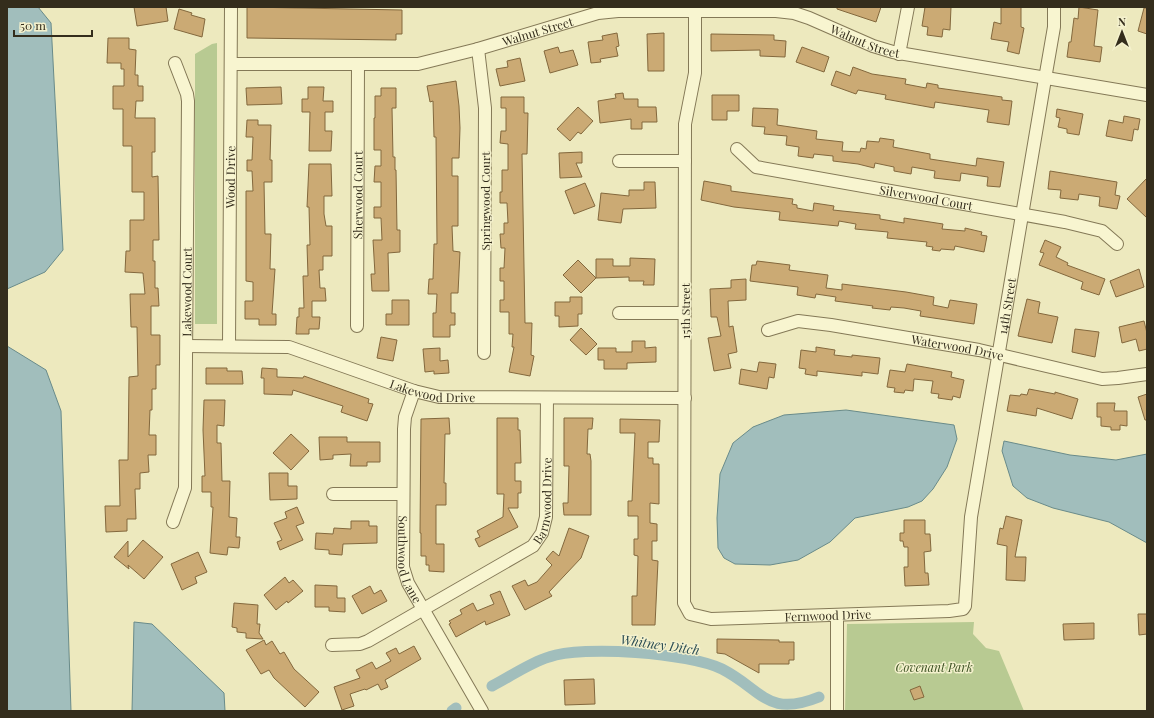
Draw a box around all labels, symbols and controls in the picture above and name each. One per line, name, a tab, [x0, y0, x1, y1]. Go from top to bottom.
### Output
scale bar	[14, 12, 92, 38]
north arrow	[1102, 12, 1142, 52]
street label: Walnut Street	[499, 13, 576, 50]
text: N	[1118, 14, 1126, 29]
text: 50 m	[20, 17, 46, 33]
street label: Walnut Street	[827, 20, 902, 61]
street label: Wood Drive	[222, 146, 238, 209]
street label: Sherwood Court	[349, 150, 366, 239]
street label: Springwood Court	[477, 151, 493, 251]
street label: Silverwood Court	[878, 181, 975, 214]
street label: Lakewood Court	[178, 247, 195, 337]
street label: 14th Street	[994, 276, 1019, 336]
street label: 15th Street	[677, 282, 693, 339]
street label: Waterwood Drive	[909, 331, 1005, 364]
street label: Lakewood Drive	[388, 375, 475, 405]
street label: Barnwood Drive	[529, 457, 554, 547]
street label: Southwood Lane	[395, 515, 426, 606]
street label: Fernwood Drive	[784, 606, 871, 625]
water label: Whitney Ditch	[619, 630, 701, 658]
park label: Covenant Park	[895, 659, 973, 675]

